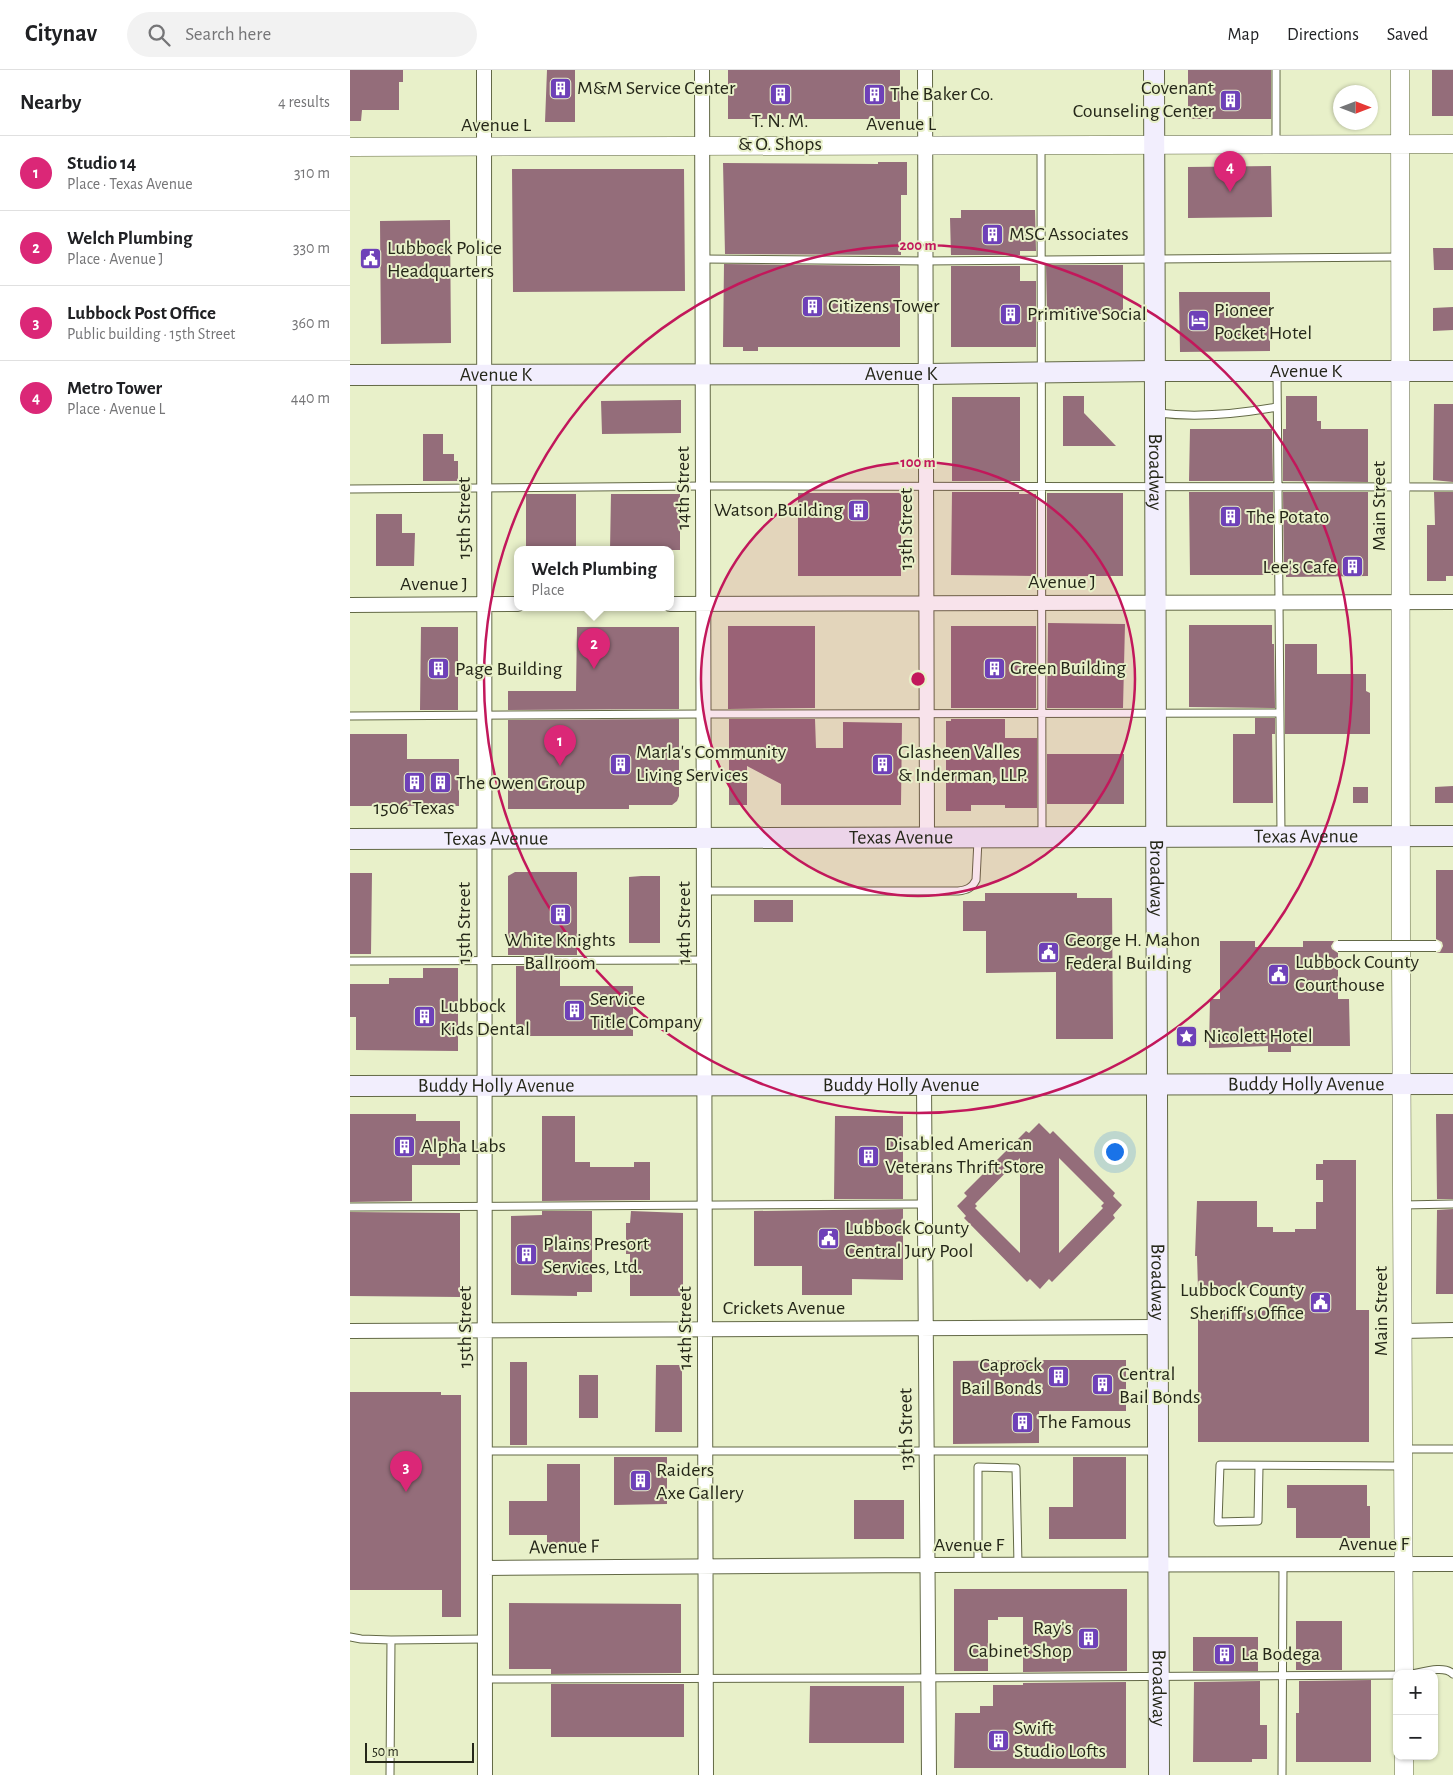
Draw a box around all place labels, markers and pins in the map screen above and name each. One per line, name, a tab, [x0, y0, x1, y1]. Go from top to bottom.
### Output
building icon: M&M Service Center	[549, 76, 573, 100]
place label: M&M Service Center	[577, 78, 736, 98]
place label: Covenant Counseling Center	[1073, 78, 1215, 121]
building icon: The Baker Co.	[862, 82, 886, 106]
building icon: T. N. M. & O. Shops	[768, 83, 792, 107]
place label: The Baker Co.	[890, 84, 994, 104]
building icon: Covenant Counseling Center	[1218, 88, 1242, 112]
place label: T. N. M. & O. Shops	[738, 111, 822, 154]
pin: 4	[1214, 151, 1246, 192]
building icon: MSC Associates	[981, 222, 1005, 246]
place label: MSC Associates	[1009, 224, 1129, 244]
place label: Lubbock Police Headquarters	[387, 238, 502, 281]
public building icon: Lubbock Police Headquarters	[359, 247, 383, 271]
building icon: Citizens Tower	[800, 294, 824, 318]
place label: Citizens Tower	[828, 296, 940, 316]
place label: Pioneer Pocket Hotel	[1214, 300, 1312, 343]
building icon: Primitive Social	[999, 302, 1023, 326]
place label: Primitive Social	[1027, 304, 1147, 324]
hotel icon: Pioneer Pocket Hotel	[1186, 309, 1210, 333]
building icon: Watson Building	[847, 498, 871, 522]
place label: Watson Building	[714, 500, 843, 520]
building icon: The Potato	[1218, 505, 1242, 529]
place label: The Potato	[1246, 507, 1329, 527]
building icon: Lee's Cafe	[1341, 555, 1365, 579]
place label: Lee's Cafe	[1263, 557, 1337, 577]
pin: 2	[578, 628, 610, 669]
building icon: Green Building	[982, 656, 1006, 680]
building icon: Page Building	[427, 657, 451, 681]
place label: Green Building	[1010, 658, 1126, 678]
place label: Page Building	[455, 659, 563, 679]
centre of rings	[909, 670, 927, 688]
pin: 1	[544, 725, 576, 766]
place label: Marla's Community Living Services	[636, 742, 787, 785]
place label: Glasheen Valles & Inderman, LLP.	[898, 742, 1028, 785]
building icon: Marla's Community Living Services	[608, 752, 632, 776]
building icon: Glasheen Valles & Inderman, LLP.	[870, 752, 894, 776]
building icon: 1506 Texas	[402, 770, 426, 794]
building icon: The Owen Group	[428, 771, 452, 795]
place label: The Owen Group	[456, 773, 586, 793]
place label: 1506 Texas	[373, 798, 455, 818]
building icon: White Knights Ballroom	[548, 902, 572, 926]
place label: White Knights Ballroom	[504, 930, 616, 973]
place label: George H. Mahon Federal Building	[1065, 930, 1200, 973]
public building icon: George H. Mahon Federal Building	[1037, 940, 1061, 964]
place label: Lubbock County Courthouse	[1295, 952, 1420, 995]
public building icon: Lubbock County Courthouse	[1267, 962, 1291, 986]
place label: Service Title Company	[590, 989, 702, 1032]
place label: Lubbock Kids Dental	[440, 996, 530, 1039]
building icon: Service Title Company	[562, 999, 586, 1023]
building icon: Lubbock Kids Dental	[412, 1005, 436, 1029]
place icon: Nicolett Hotel	[1175, 1024, 1199, 1048]
place label: Nicolett Hotel	[1203, 1026, 1313, 1046]
building icon: Alpha Labs	[393, 1134, 417, 1158]
place label: Disabled American Veterans Thrift Store	[885, 1134, 1044, 1177]
place label: Alpha Labs	[421, 1136, 506, 1156]
building icon: Disabled American Veterans Thrift Store	[857, 1144, 881, 1168]
place label: Lubbock County Central Jury Pool	[845, 1218, 973, 1261]
public building icon: Lubbock County Central Jury Pool	[817, 1227, 841, 1251]
place label: Plains Presort Services, Ltd.	[543, 1234, 650, 1277]
building icon: Plains Presort Services, Ltd.	[515, 1243, 539, 1267]
place label: Lubbock County Sheriff's Office	[1180, 1280, 1304, 1323]
public building icon: Lubbock County Sheriff's Office	[1308, 1290, 1332, 1314]
place label: Caprock Bail Bonds	[961, 1355, 1042, 1398]
place label: Central Bail Bonds	[1119, 1364, 1200, 1407]
building icon: Caprock Bail Bonds	[1046, 1365, 1070, 1389]
building icon: Central Bail Bonds	[1091, 1373, 1115, 1397]
building icon: The Famous	[1010, 1410, 1034, 1434]
place label: The Famous	[1038, 1412, 1131, 1432]
pin: 3	[390, 1451, 422, 1492]
place label: Raiders Axe Gallery	[656, 1460, 744, 1503]
building icon: Raiders Axe Gallery	[628, 1469, 652, 1493]
place label: Ray's Cabinet Shop	[968, 1618, 1072, 1661]
building icon: Ray's Cabinet Shop	[1076, 1627, 1100, 1651]
building icon: La Bodega	[1213, 1642, 1237, 1666]
place label: La Bodega	[1241, 1644, 1320, 1664]
place label: Swift Studio Lofts	[1014, 1718, 1106, 1761]
building icon: Swift Studio Lofts	[986, 1728, 1010, 1752]

